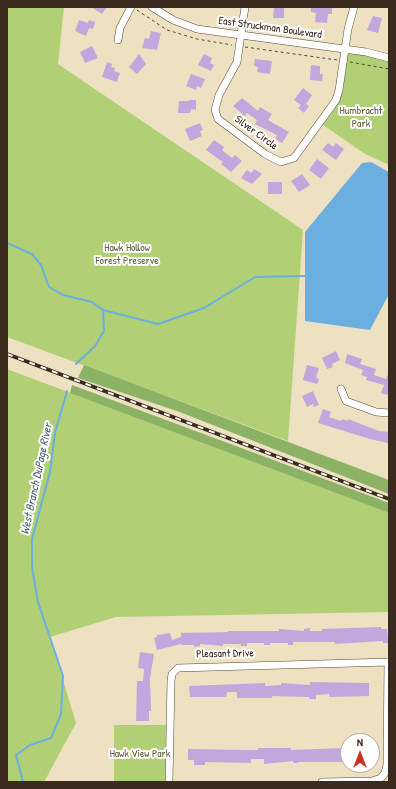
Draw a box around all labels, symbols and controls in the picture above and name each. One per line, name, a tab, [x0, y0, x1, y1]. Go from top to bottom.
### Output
street label: East Struckman Boulevard	[217, 14, 323, 42]
park label: Humbracht Park	[340, 104, 382, 130]
street label: Silver Circle	[232, 113, 280, 153]
park label: Hawk Hollow Forest Preserve	[95, 241, 159, 267]
water label: West Branch DuPage River	[18, 422, 56, 536]
street label: Pleasant Drive	[196, 647, 254, 661]
north arrow	[340, 733, 380, 773]
text: N	[357, 735, 363, 749]
park label: Hawk View Park	[110, 747, 170, 761]

